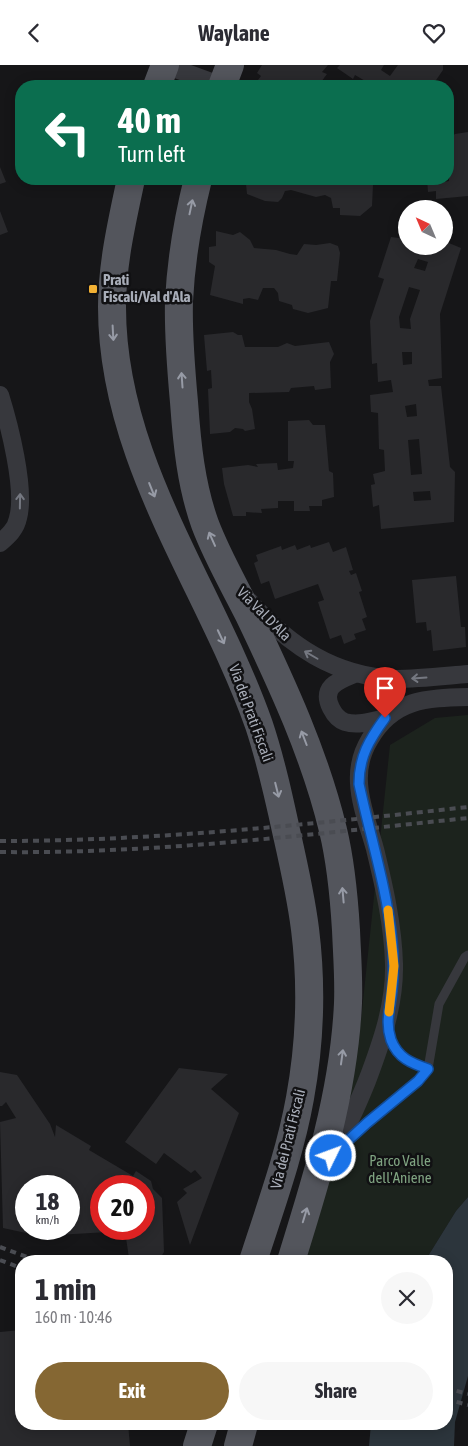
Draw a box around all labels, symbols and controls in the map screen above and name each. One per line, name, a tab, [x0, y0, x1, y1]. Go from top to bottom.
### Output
icon: back	[20, 19, 48, 47]
icon: heart	[420, 19, 448, 47]
text: Waylane	[198, 20, 270, 46]
icon: left	[35, 100, 100, 165]
text: 40 m	[118, 100, 181, 140]
text: Turn left	[118, 141, 185, 167]
one-way arrow	[187, 200, 196, 216]
north arrow	[398, 200, 452, 255]
map controls	[398, 200, 453, 255]
place label: Prati Fiscali/Val d'Ala	[103, 271, 191, 305]
marker: Prati Fiscali/Val d'Ala	[87, 283, 99, 295]
one-way arrow	[109, 325, 118, 341]
one-way arrow	[177, 373, 187, 389]
one-way arrow	[149, 483, 158, 498]
one-way arrow	[15, 493, 25, 510]
one-way arrow	[206, 532, 216, 547]
street label: Via Val D'Ala	[234, 583, 295, 644]
one-way arrow	[217, 630, 227, 645]
one-way arrow	[304, 650, 319, 660]
street label: Via dei Prati Fiscali	[226, 662, 277, 764]
pin	[364, 667, 406, 718]
icon: arrive	[371, 674, 399, 702]
one-way arrow	[412, 674, 428, 683]
one-way arrow	[298, 731, 308, 746]
one-way arrow	[273, 781, 282, 797]
one-way arrow	[339, 887, 348, 903]
one-way arrow	[338, 1049, 348, 1065]
street label: Via dei Prati Fiscali	[267, 1087, 308, 1191]
position arrow	[304, 1129, 356, 1181]
park label: Parco Valle dell'Aniene	[368, 1152, 432, 1186]
speed limit sign: 20	[90, 1175, 155, 1240]
text: 18	[36, 1187, 59, 1215]
one-way arrow	[300, 1207, 310, 1223]
text: km/h	[36, 1213, 59, 1227]
text: 1 min	[35, 1272, 96, 1306]
button: close	[381, 1272, 433, 1324]
text: 160 m · 10:46	[35, 1308, 112, 1326]
button: Exit	[35, 1362, 229, 1420]
button: Share	[239, 1362, 433, 1420]

